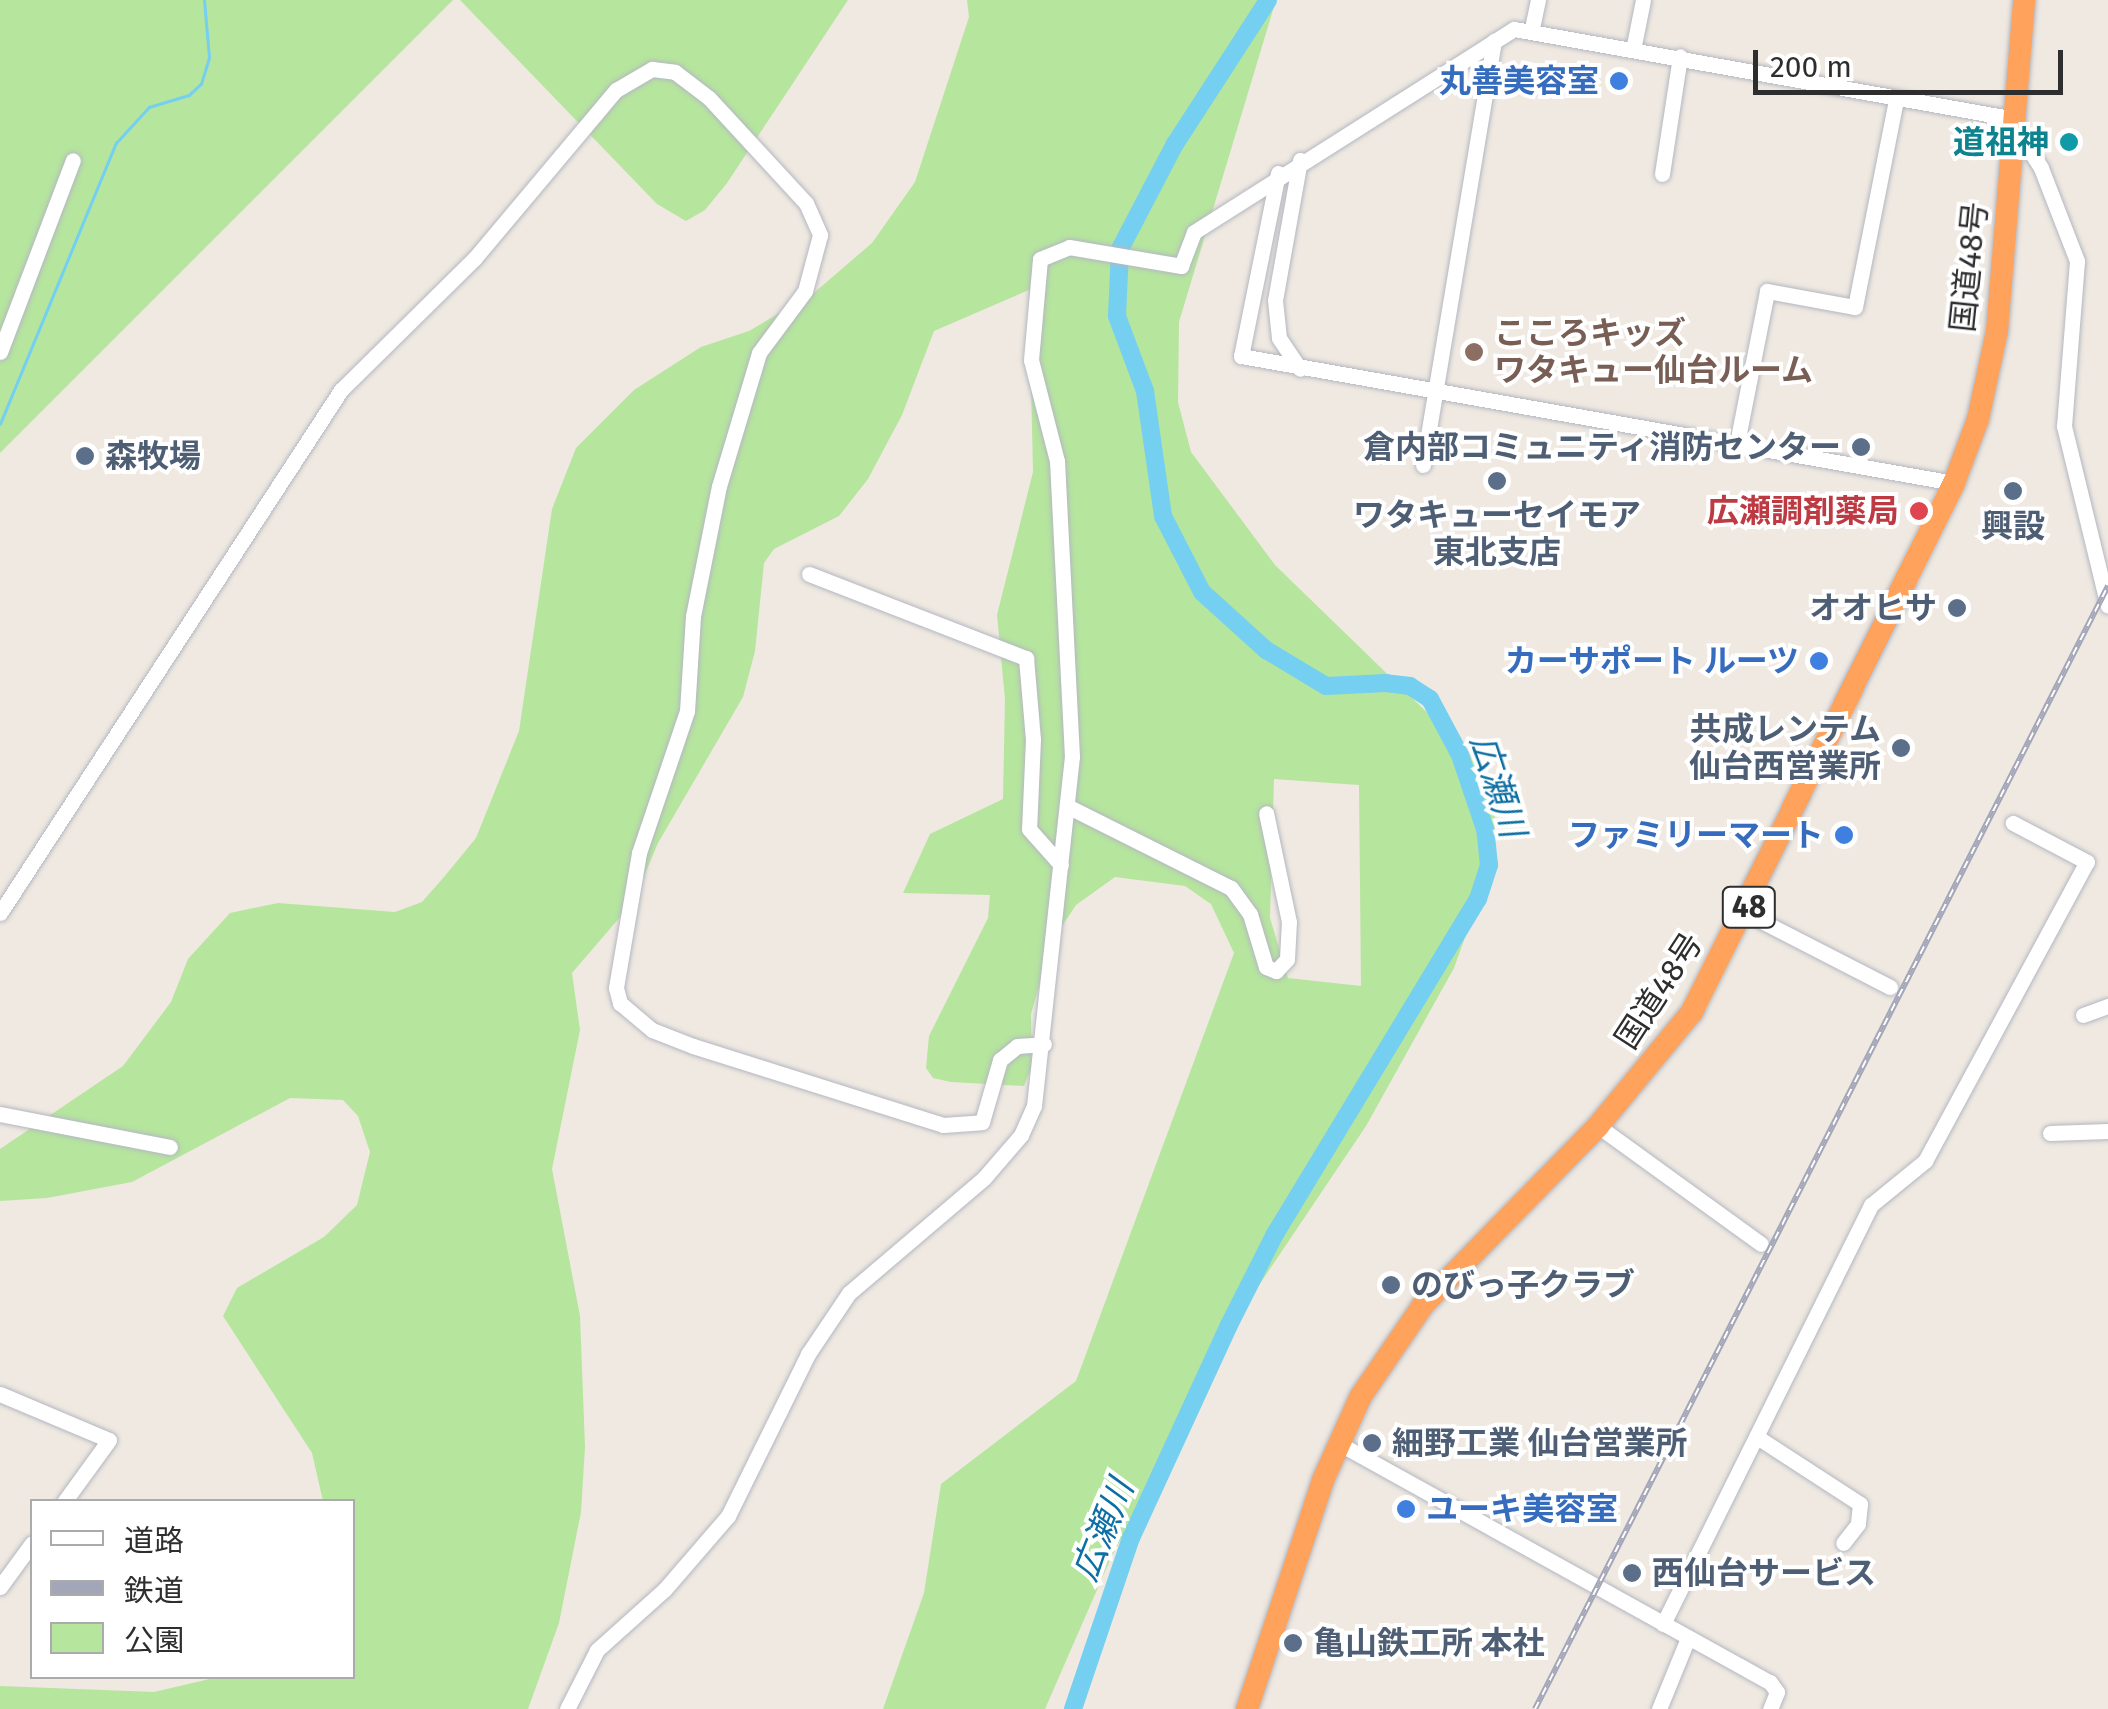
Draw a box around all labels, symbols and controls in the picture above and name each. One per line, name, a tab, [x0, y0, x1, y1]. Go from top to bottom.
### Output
scale bar	[1758, 30, 2068, 92]
text: 200 m	[1770, 49, 1852, 85]
place label: 丸善美容室	[1439, 62, 1599, 100]
marker: 丸善美容室	[1608, 70, 1630, 92]
place label: 道祖神	[1953, 123, 2049, 161]
marker: 道祖神	[2058, 131, 2080, 153]
street label: 国道48号	[1943, 200, 1995, 334]
place label: こころキッズ ワタキュー仙台ルーム	[1494, 315, 1814, 390]
marker: こころキッズ ワタキュー仙台ルーム	[1463, 341, 1485, 363]
place label: 倉内部コミュニティ消防センター	[1361, 428, 1841, 466]
marker: 倉内部コミュニティ消防センター	[1850, 436, 1872, 458]
place label: 森牧場	[105, 437, 201, 475]
marker: 森牧場	[74, 445, 96, 467]
marker: ワタキューセイモア 東北支店	[1486, 470, 1508, 492]
marker: 興設	[2002, 480, 2024, 502]
place label: 広瀬調剤薬局	[1707, 492, 1899, 530]
place label: ワタキューセイモア 東北支店	[1353, 497, 1641, 572]
marker: 広瀬調剤薬局	[1908, 500, 1930, 522]
place label: 興設	[1981, 507, 2045, 545]
place label: オオヒサ	[1809, 589, 1937, 627]
marker: オオヒサ	[1946, 597, 1968, 619]
place label: カーサポート ルーツ	[1503, 642, 1799, 680]
marker: カーサポート ルーツ	[1808, 650, 1830, 672]
place label: 共成レンテム 仙台西営業所	[1689, 711, 1881, 786]
water label: 広瀬川	[1462, 730, 1534, 842]
marker: 共成レンテム 仙台西営業所	[1890, 737, 1912, 759]
place label: ファミリーマート	[1568, 816, 1824, 854]
marker: ファミリーマート	[1833, 824, 1855, 846]
road number: 48	[1722, 882, 1776, 932]
street label: 国道48号	[1607, 926, 1711, 1056]
place label: のびっ子クラブ	[1411, 1266, 1635, 1304]
marker: のびっ子クラブ	[1380, 1274, 1402, 1296]
place label: 細野工業 仙台営業所	[1392, 1424, 1688, 1462]
marker: 細野工業 仙台営業所	[1361, 1432, 1383, 1454]
water label: 広瀬川	[1064, 1473, 1142, 1587]
place label: ユーキ美容室	[1426, 1490, 1618, 1528]
marker: ユーキ美容室	[1395, 1498, 1417, 1520]
legend	[30, 1499, 355, 1679]
text: 道路	[124, 1523, 184, 1559]
place label: 西仙台サービス	[1652, 1554, 1876, 1592]
marker: 西仙台サービス	[1621, 1562, 1643, 1584]
text: 鉄道	[124, 1573, 184, 1609]
text: 公園	[124, 1623, 184, 1659]
place label: 亀山鉄工所 本社	[1313, 1624, 1545, 1662]
marker: 亀山鉄工所 本社	[1282, 1632, 1304, 1654]

